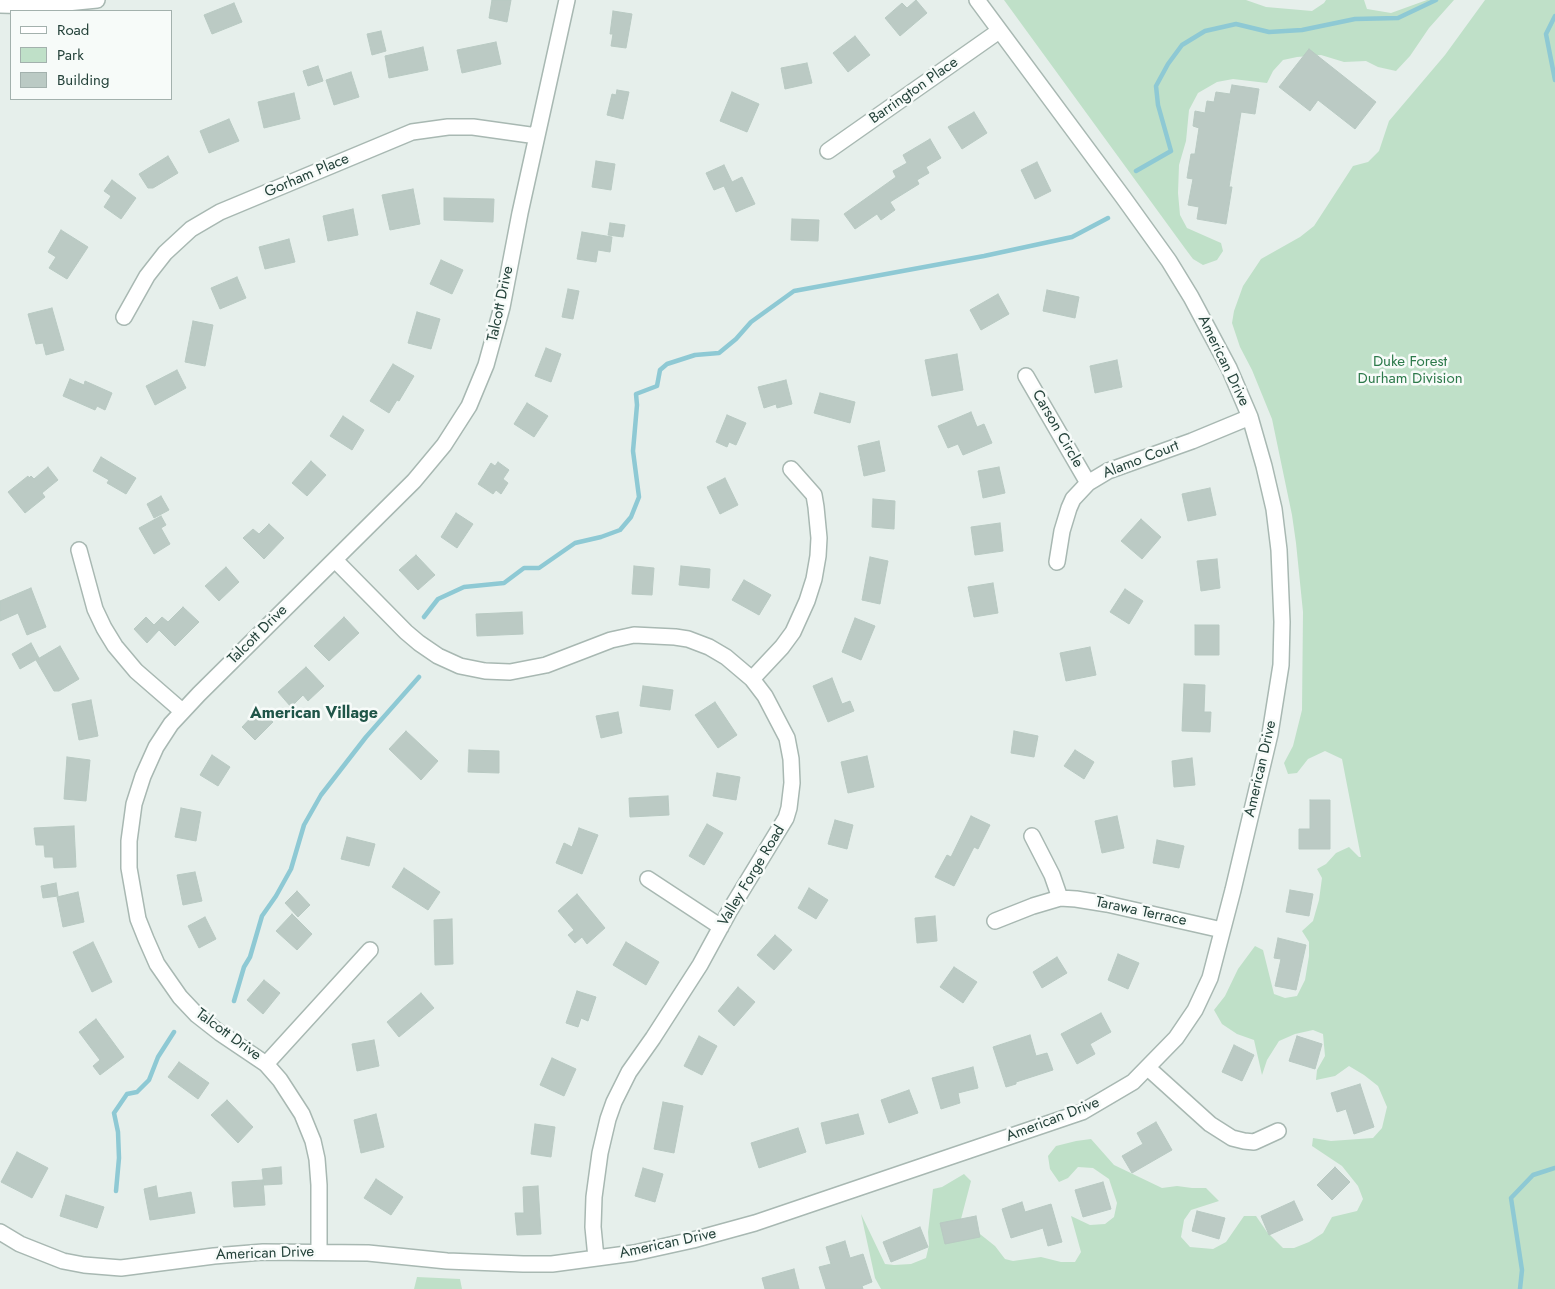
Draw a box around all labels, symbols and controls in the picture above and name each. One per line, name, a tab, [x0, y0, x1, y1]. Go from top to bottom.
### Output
legend	[10, 10, 172, 100]
text: Road	[57, 19, 89, 41]
text: Park	[57, 44, 84, 66]
street label: Barrington Place	[866, 54, 962, 128]
text: Building	[57, 69, 109, 91]
street label: Gorham Place	[262, 150, 352, 202]
street label: Talcott Drive	[484, 265, 518, 343]
street label: American Drive	[1193, 313, 1253, 409]
park label: Duke Forest Durham Division	[1357, 353, 1463, 388]
street label: Carson Circle	[1028, 387, 1086, 471]
street label: Alamo Court	[1100, 437, 1182, 483]
street label: Talcott Drive	[225, 602, 291, 668]
district label: American Village	[250, 704, 378, 724]
street label: American Drive	[1241, 719, 1281, 819]
street label: Valley Forge Road	[715, 822, 789, 930]
street label: Tarawa Terrace	[1094, 894, 1188, 930]
street label: Talcott Drive	[192, 1005, 264, 1065]
street label: American Drive	[1004, 1094, 1102, 1146]
street label: American Drive	[618, 1225, 718, 1263]
street label: American Drive	[215, 1243, 315, 1265]

